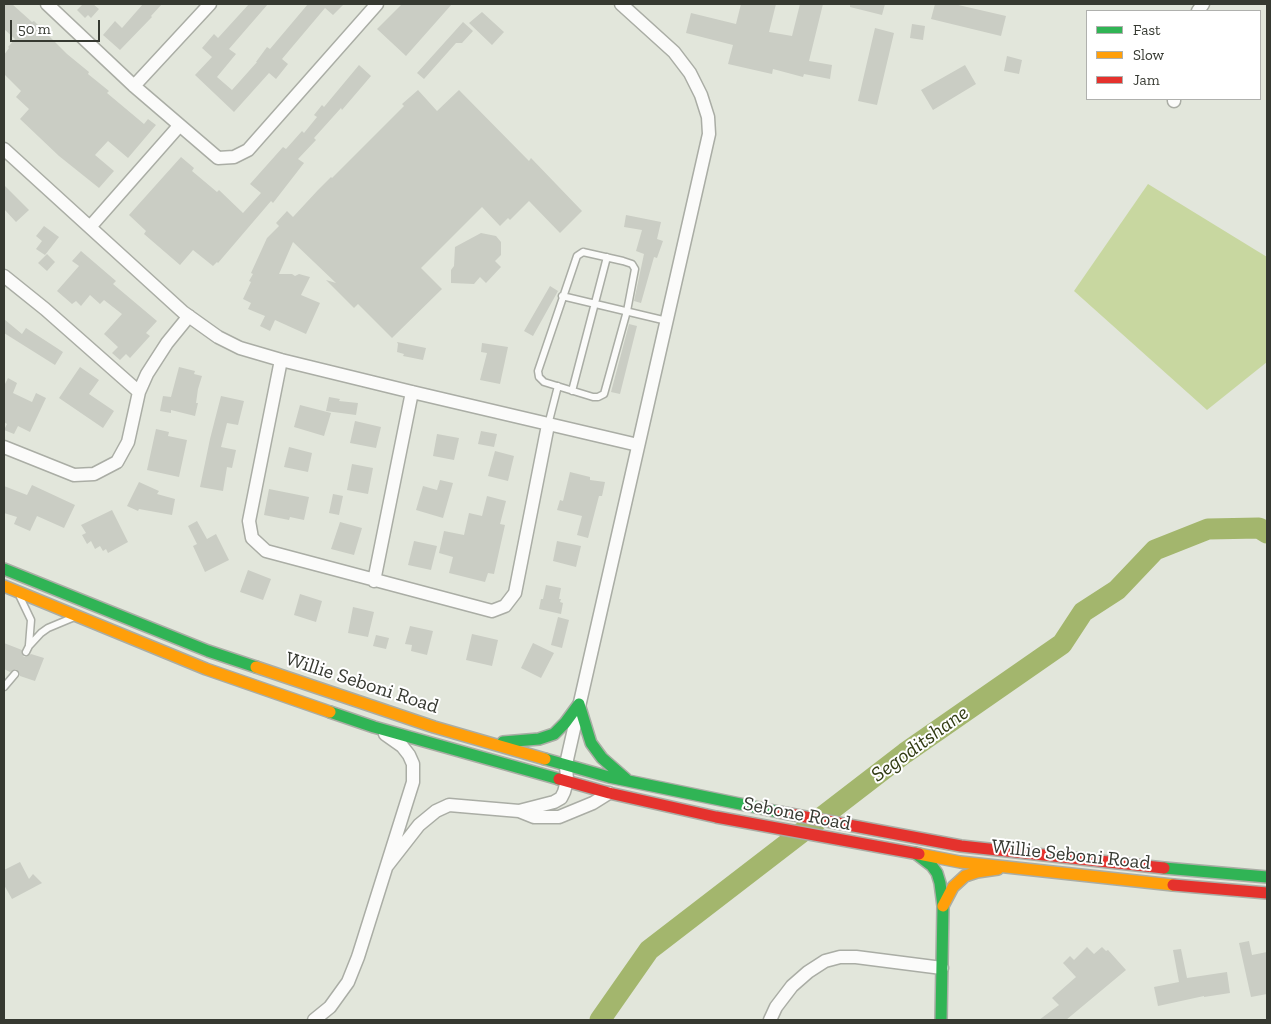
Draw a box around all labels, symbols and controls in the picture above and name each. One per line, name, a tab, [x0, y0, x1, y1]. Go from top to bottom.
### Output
scale bar	[12, 10, 102, 42]
legend	[1086, 10, 1261, 100]
text: 50 m	[18, 20, 51, 38]
text: Fast	[1133, 21, 1161, 39]
text: Slow	[1133, 46, 1164, 64]
text: Jam	[1133, 71, 1160, 89]
street label: Willie Seboni Road	[282, 647, 442, 719]
water label: Segoditshane	[866, 700, 974, 788]
street label: Sebone Road	[741, 792, 853, 836]
street label: Willie Seboni Road	[990, 835, 1152, 875]

